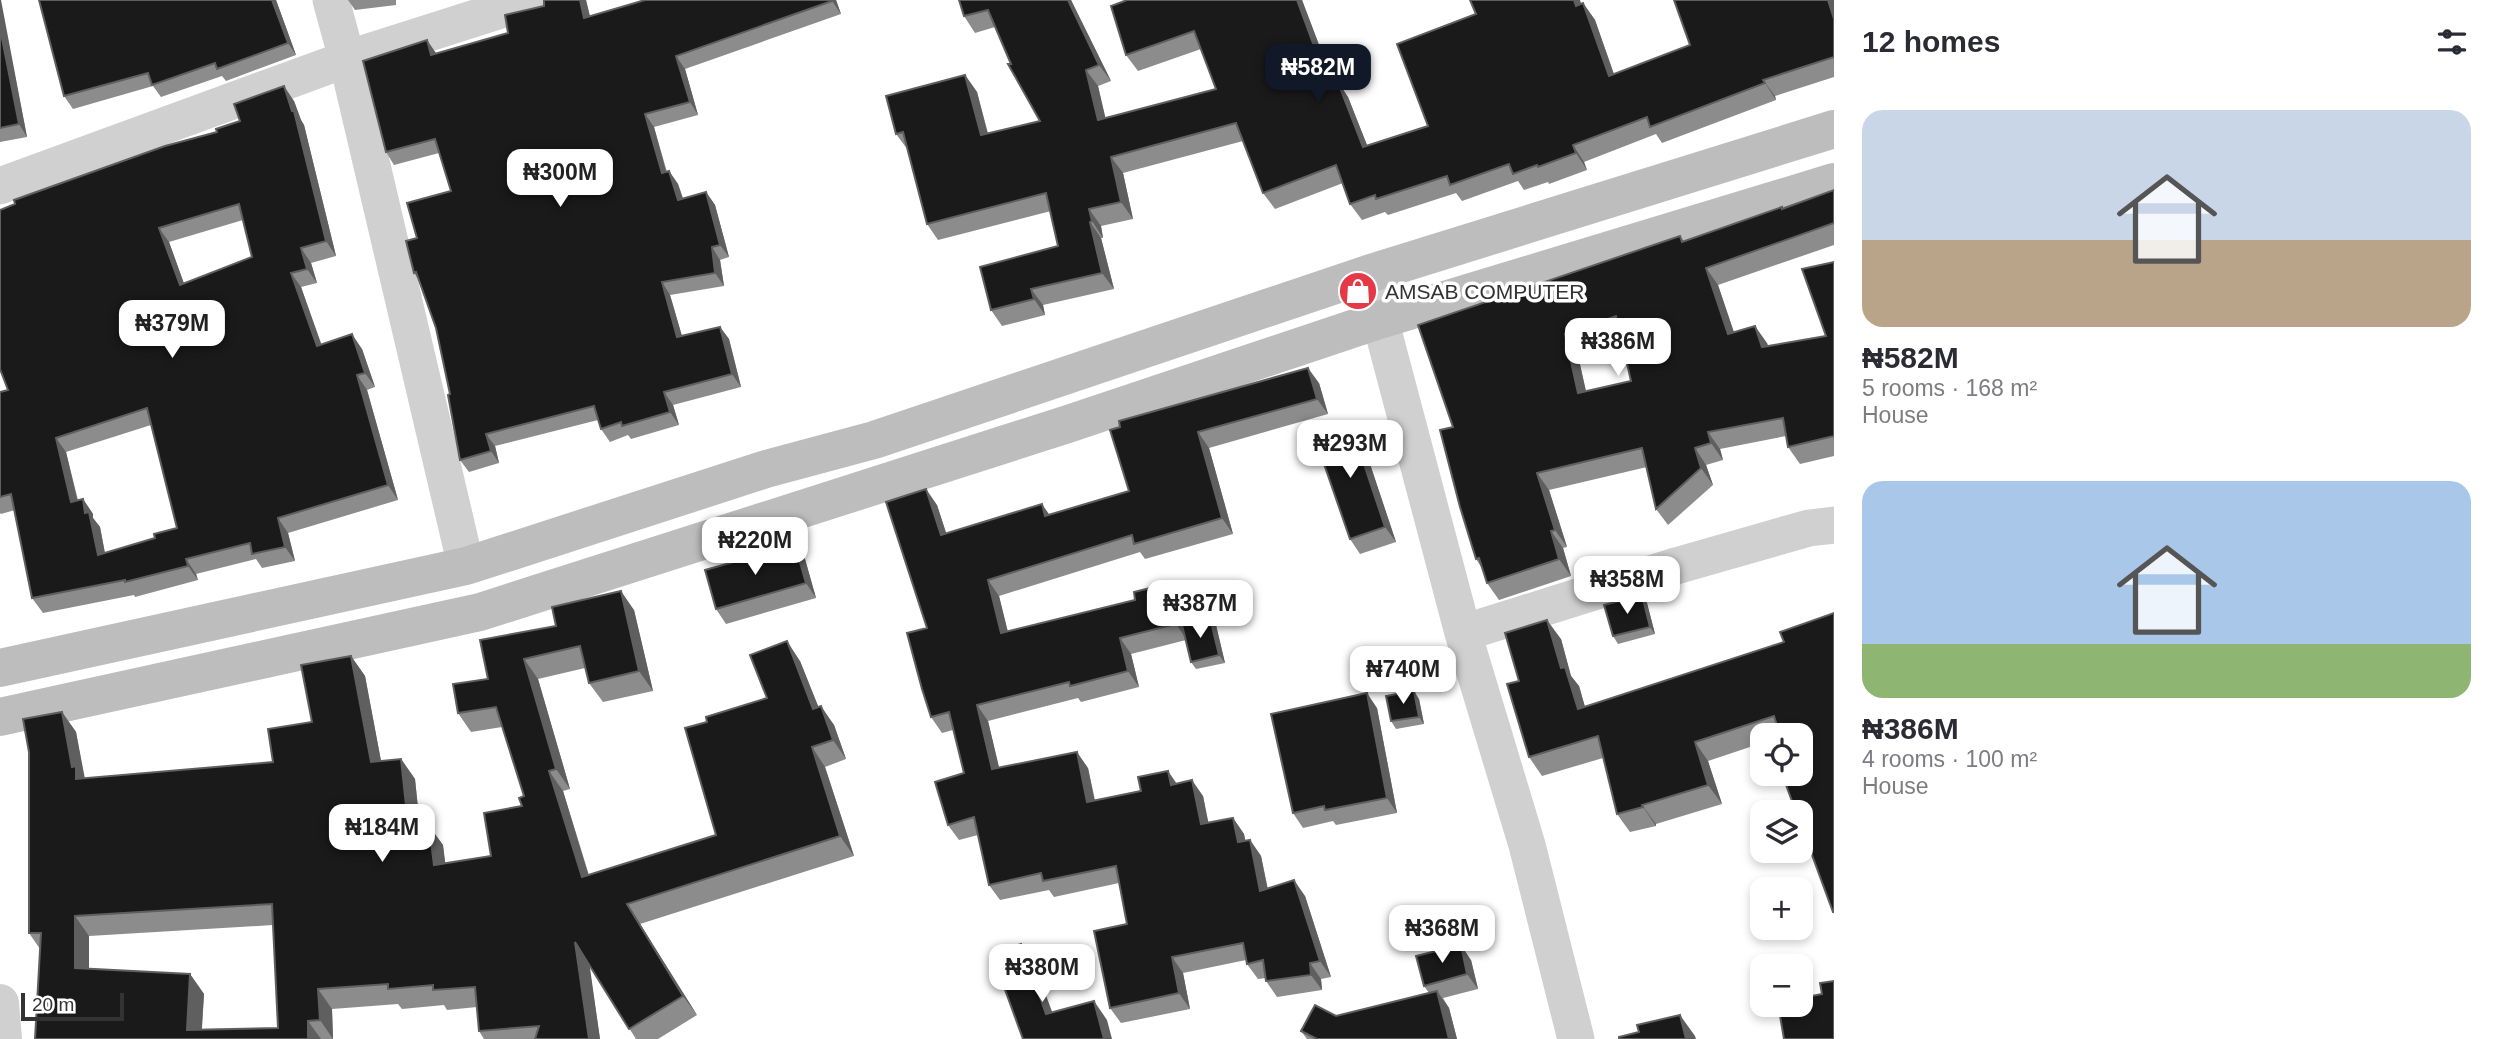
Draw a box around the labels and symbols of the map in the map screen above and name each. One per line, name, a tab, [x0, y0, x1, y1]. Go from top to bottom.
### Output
pin: ₦582M	[1269, 44, 1367, 104]
pin: ₦300M	[511, 150, 609, 209]
shop icon: AMSAB COMPUTER	[1337, 270, 1379, 312]
place label: AMSAB COMPUTER	[1385, 280, 1585, 303]
pin: ₦379M	[123, 300, 221, 360]
pin: ₦386M	[1569, 318, 1667, 378]
pin: ₦293M	[1301, 420, 1399, 480]
pin: ₦220M	[706, 518, 804, 577]
pin: ₦358M	[1578, 556, 1676, 616]
pin: ₦387M	[1151, 580, 1249, 640]
pin: ₦740M	[1354, 646, 1452, 706]
pin: ₦184M	[333, 804, 431, 864]
pin: ₦368M	[1393, 906, 1491, 965]
pin: ₦380M	[993, 944, 1091, 1004]
scale bar	[21, 990, 124, 1022]

